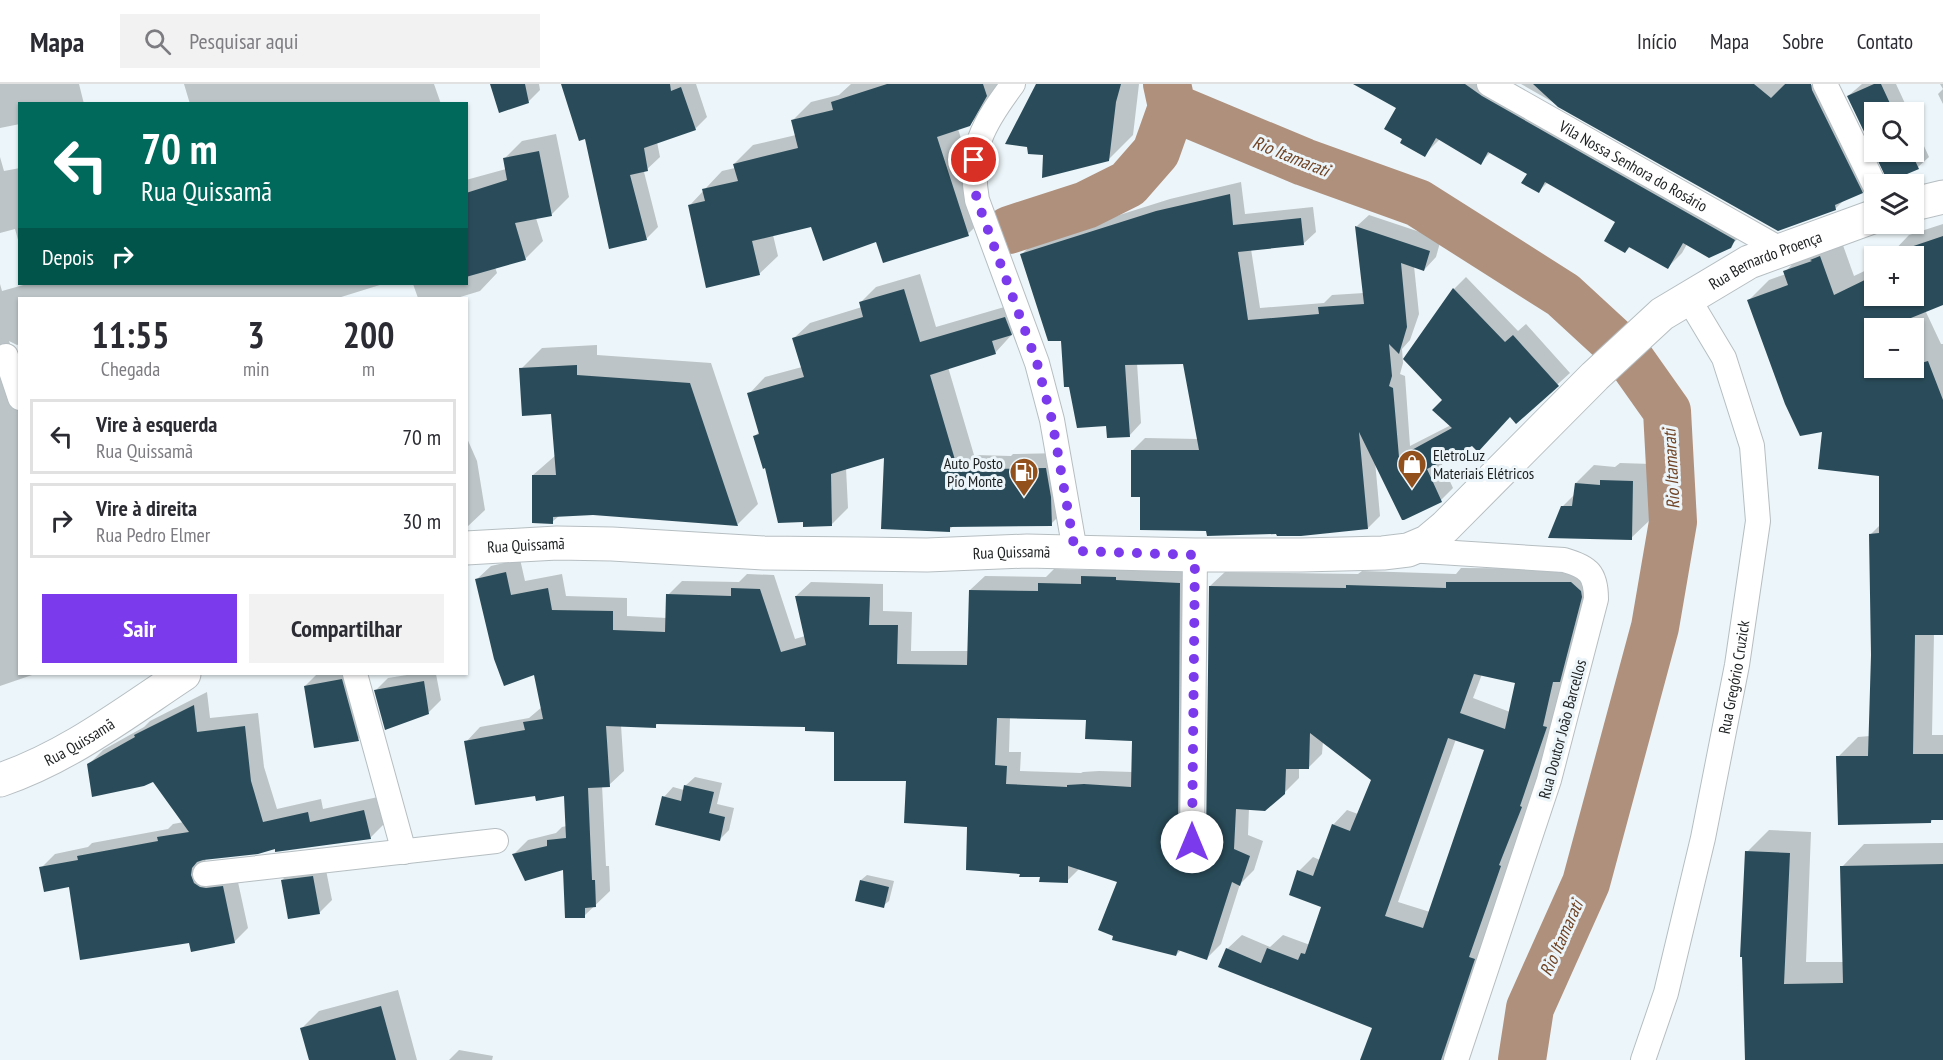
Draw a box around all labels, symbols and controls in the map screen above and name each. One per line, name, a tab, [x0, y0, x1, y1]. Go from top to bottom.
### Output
search box	[120, 14, 540, 68]
text: Mapa	[30, 23, 84, 60]
icon: search	[141, 25, 174, 58]
text: Pesquisar aqui	[189, 27, 298, 55]
text: Início	[1637, 28, 1677, 55]
text: Mapa	[1710, 28, 1749, 55]
text: Sobre	[1782, 28, 1824, 55]
text: Contato	[1857, 28, 1913, 55]
map controls	[1864, 102, 1924, 378]
button: search	[1864, 102, 1924, 162]
street label: Vila Nossa Senhora do Rosário	[1555, 115, 1711, 216]
text: 70 m	[141, 121, 218, 176]
icon: left	[42, 126, 120, 204]
water label: Rio Itamarati	[1249, 130, 1335, 183]
pin	[948, 134, 999, 185]
icon: arrive	[957, 143, 990, 176]
text: Rua Quissamã	[141, 174, 272, 208]
button: layers	[1864, 174, 1924, 234]
street label: Rua Bernardo Proença	[1705, 226, 1824, 294]
icon: right	[106, 240, 139, 273]
text: Depois	[42, 243, 94, 271]
button: +	[1864, 246, 1924, 306]
text: 11:55	[92, 311, 169, 358]
text: 3	[247, 311, 265, 358]
text: 200	[343, 311, 394, 358]
button: −	[1864, 318, 1924, 378]
text: Chegada	[101, 356, 160, 382]
text: min	[243, 356, 269, 382]
text: m	[362, 356, 375, 382]
text: Vire à esquerda	[96, 410, 217, 438]
icon: left	[45, 420, 78, 453]
text: 70 m	[402, 423, 441, 451]
water label: Rio Itamarati	[1657, 426, 1685, 510]
text: Rua Quissamã	[96, 438, 193, 464]
place label: EletroLuz Materiais Elétricos	[1433, 445, 1534, 483]
shop icon: EletroLuz Materiais Elétricos	[1396, 448, 1428, 490]
place label: Auto Posto Pio Monte	[944, 453, 1003, 491]
fuel station icon: Auto Posto Pio Monte	[1008, 456, 1040, 498]
text: Vire à direita	[96, 494, 197, 522]
icon: right	[45, 504, 78, 537]
text: 30 m	[402, 507, 441, 535]
text: Rua Pedro Elmer	[96, 522, 210, 548]
street label: Rua Quissamã	[487, 533, 565, 557]
street label: Rua Quissamã	[972, 541, 1051, 563]
button: Sair	[42, 594, 237, 663]
button: Compartilhar	[249, 594, 444, 663]
street label: Rua Gregório Cruzick	[1714, 618, 1753, 736]
street label: Rua Doutor João Barcellos	[1534, 657, 1590, 801]
street label: Rua Quissamã	[41, 714, 118, 770]
position arrow	[1160, 810, 1224, 874]
water label: Rio Itamarati	[1534, 895, 1589, 979]

